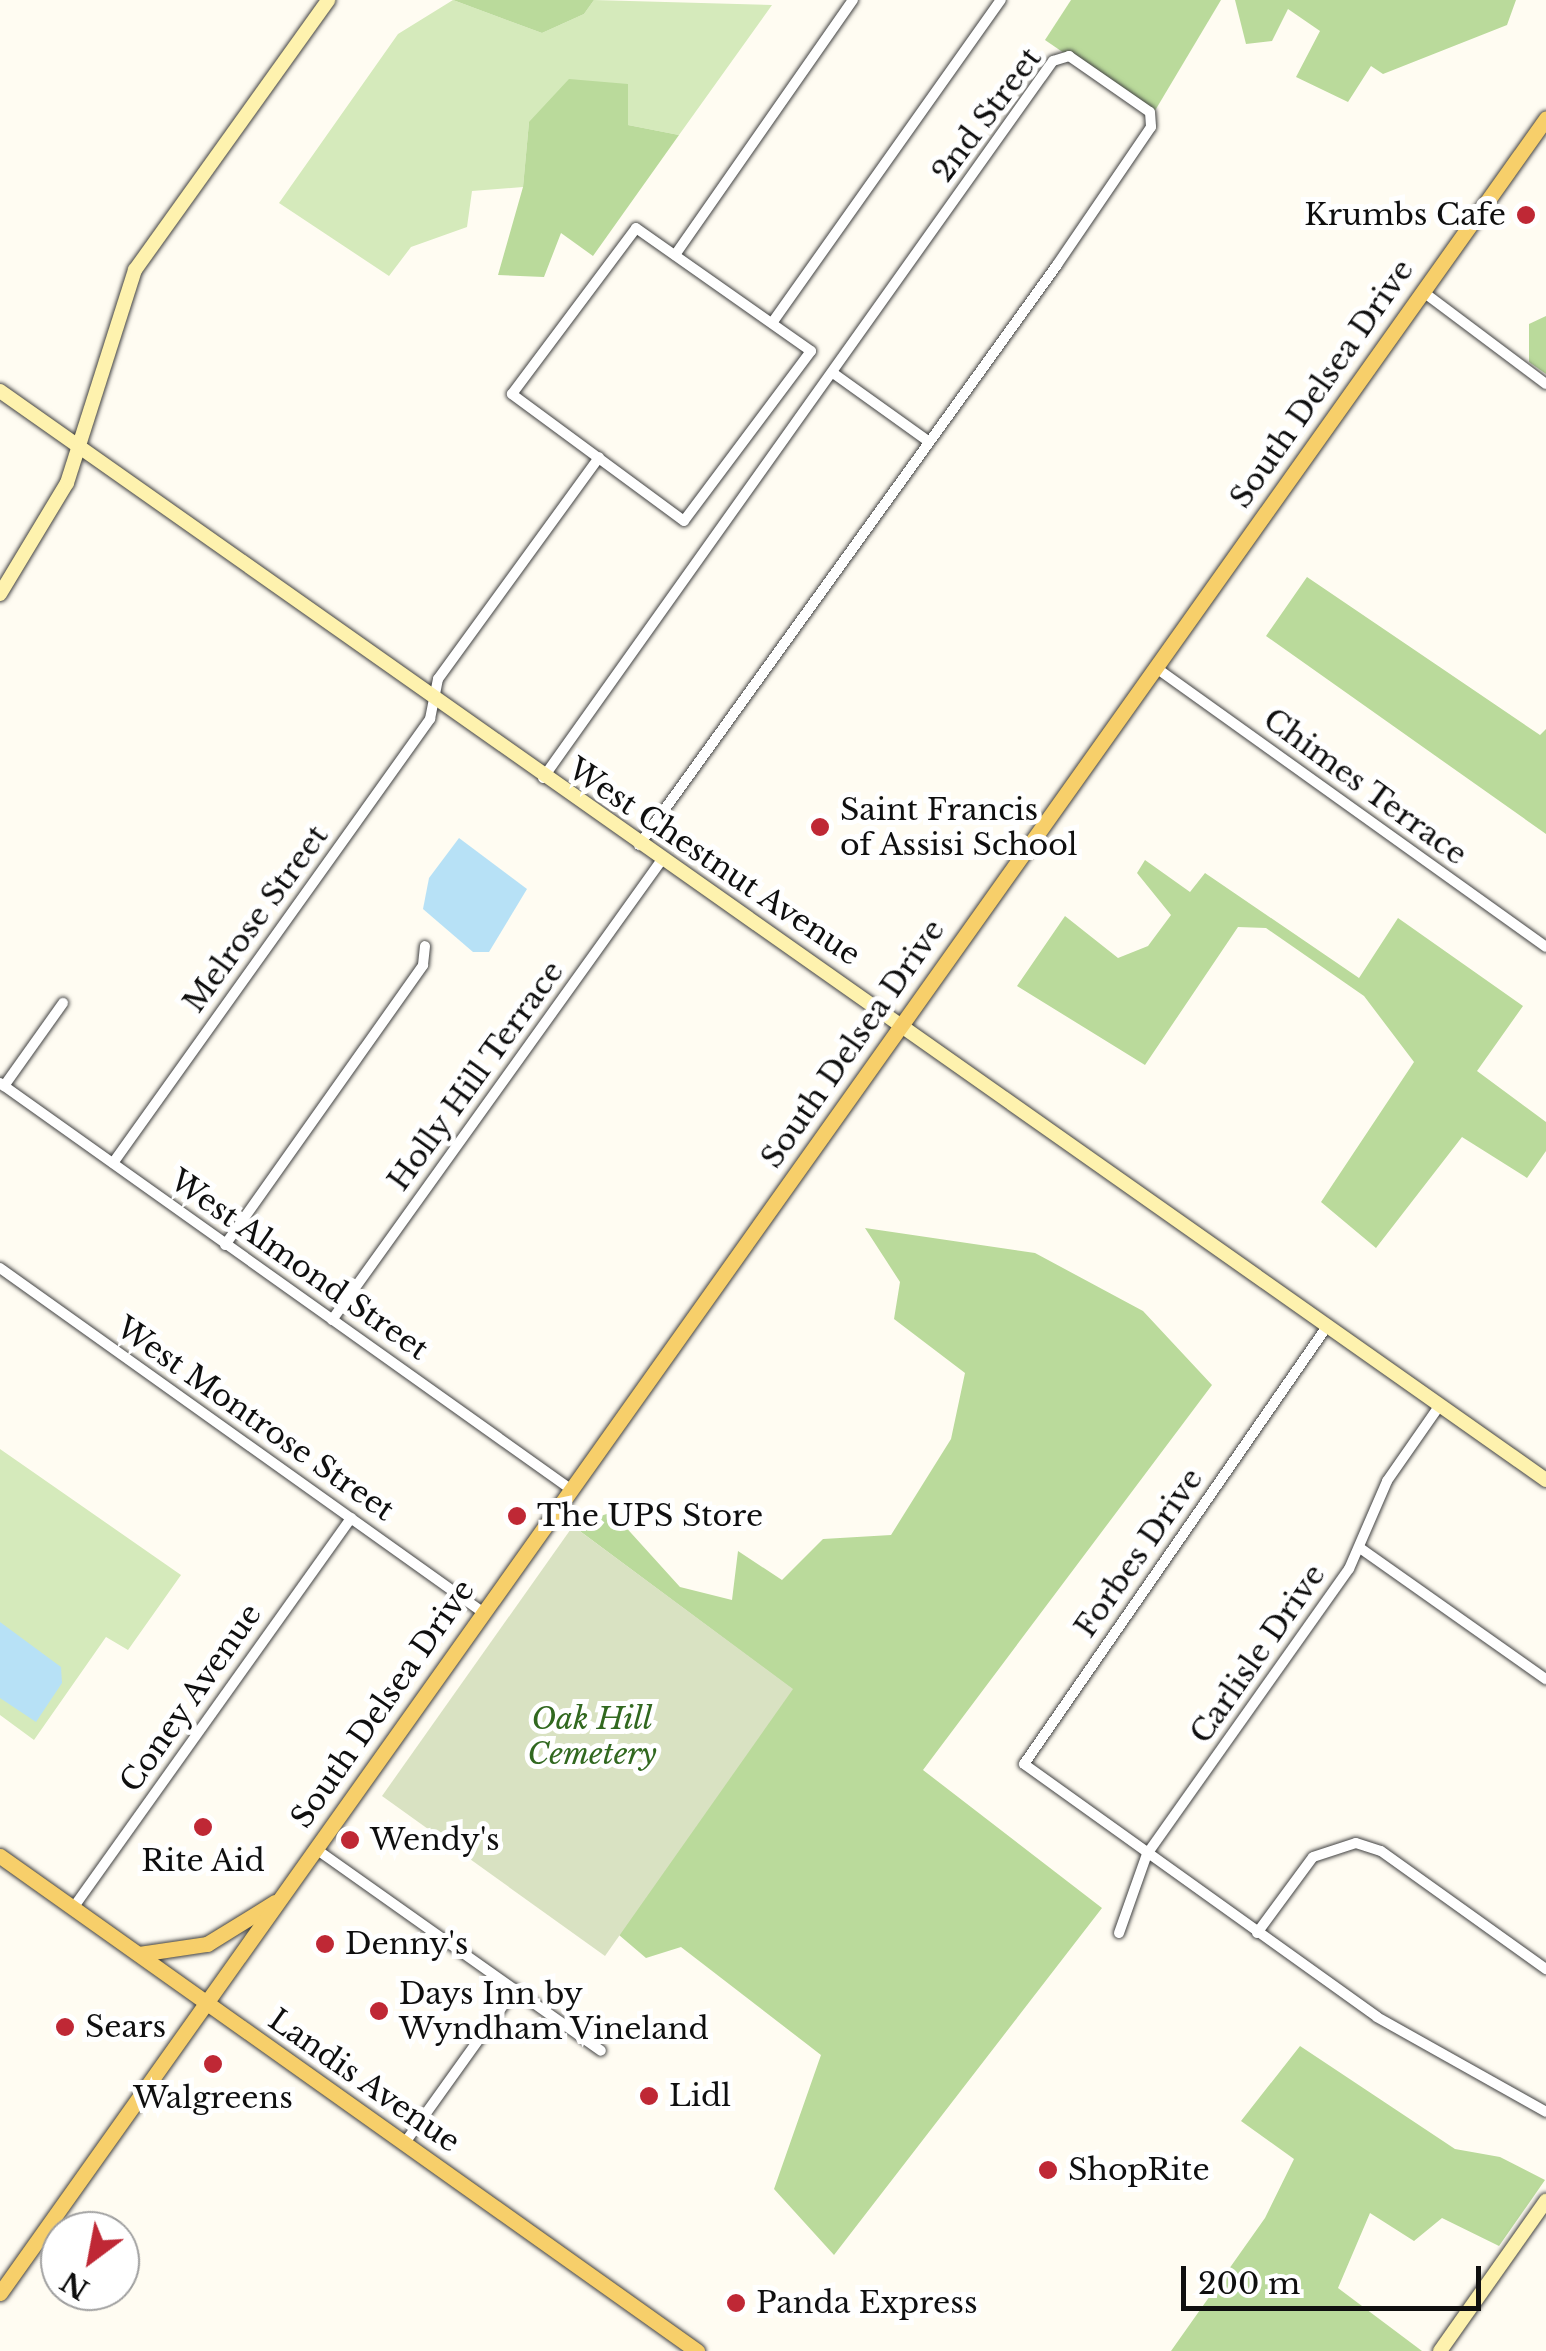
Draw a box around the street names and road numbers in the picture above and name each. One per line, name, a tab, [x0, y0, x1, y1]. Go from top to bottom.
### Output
street label: 2nd Street	[925, 41, 1049, 189]
street label: South Delsea Drive	[1223, 253, 1421, 515]
street label: Chimes Terrace	[1256, 701, 1474, 873]
street label: West Chestnut Avenue	[561, 750, 867, 974]
street label: Melrose Street	[176, 819, 336, 1019]
street label: South Delsea Drive	[754, 913, 952, 1175]
street label: Holly Hill Terrace	[380, 954, 572, 1198]
street label: West Almond Street	[162, 1162, 436, 1368]
street label: West Montrose Street	[109, 1309, 401, 1529]
street label: Forbes Drive	[1068, 1462, 1210, 1644]
street label: Carlisle Drive	[1183, 1558, 1333, 1750]
street label: South Delsea Drive	[284, 1573, 482, 1835]
street label: Coney Avenue	[112, 1596, 270, 1800]
street label: Landis Avenue	[261, 2001, 467, 2161]

